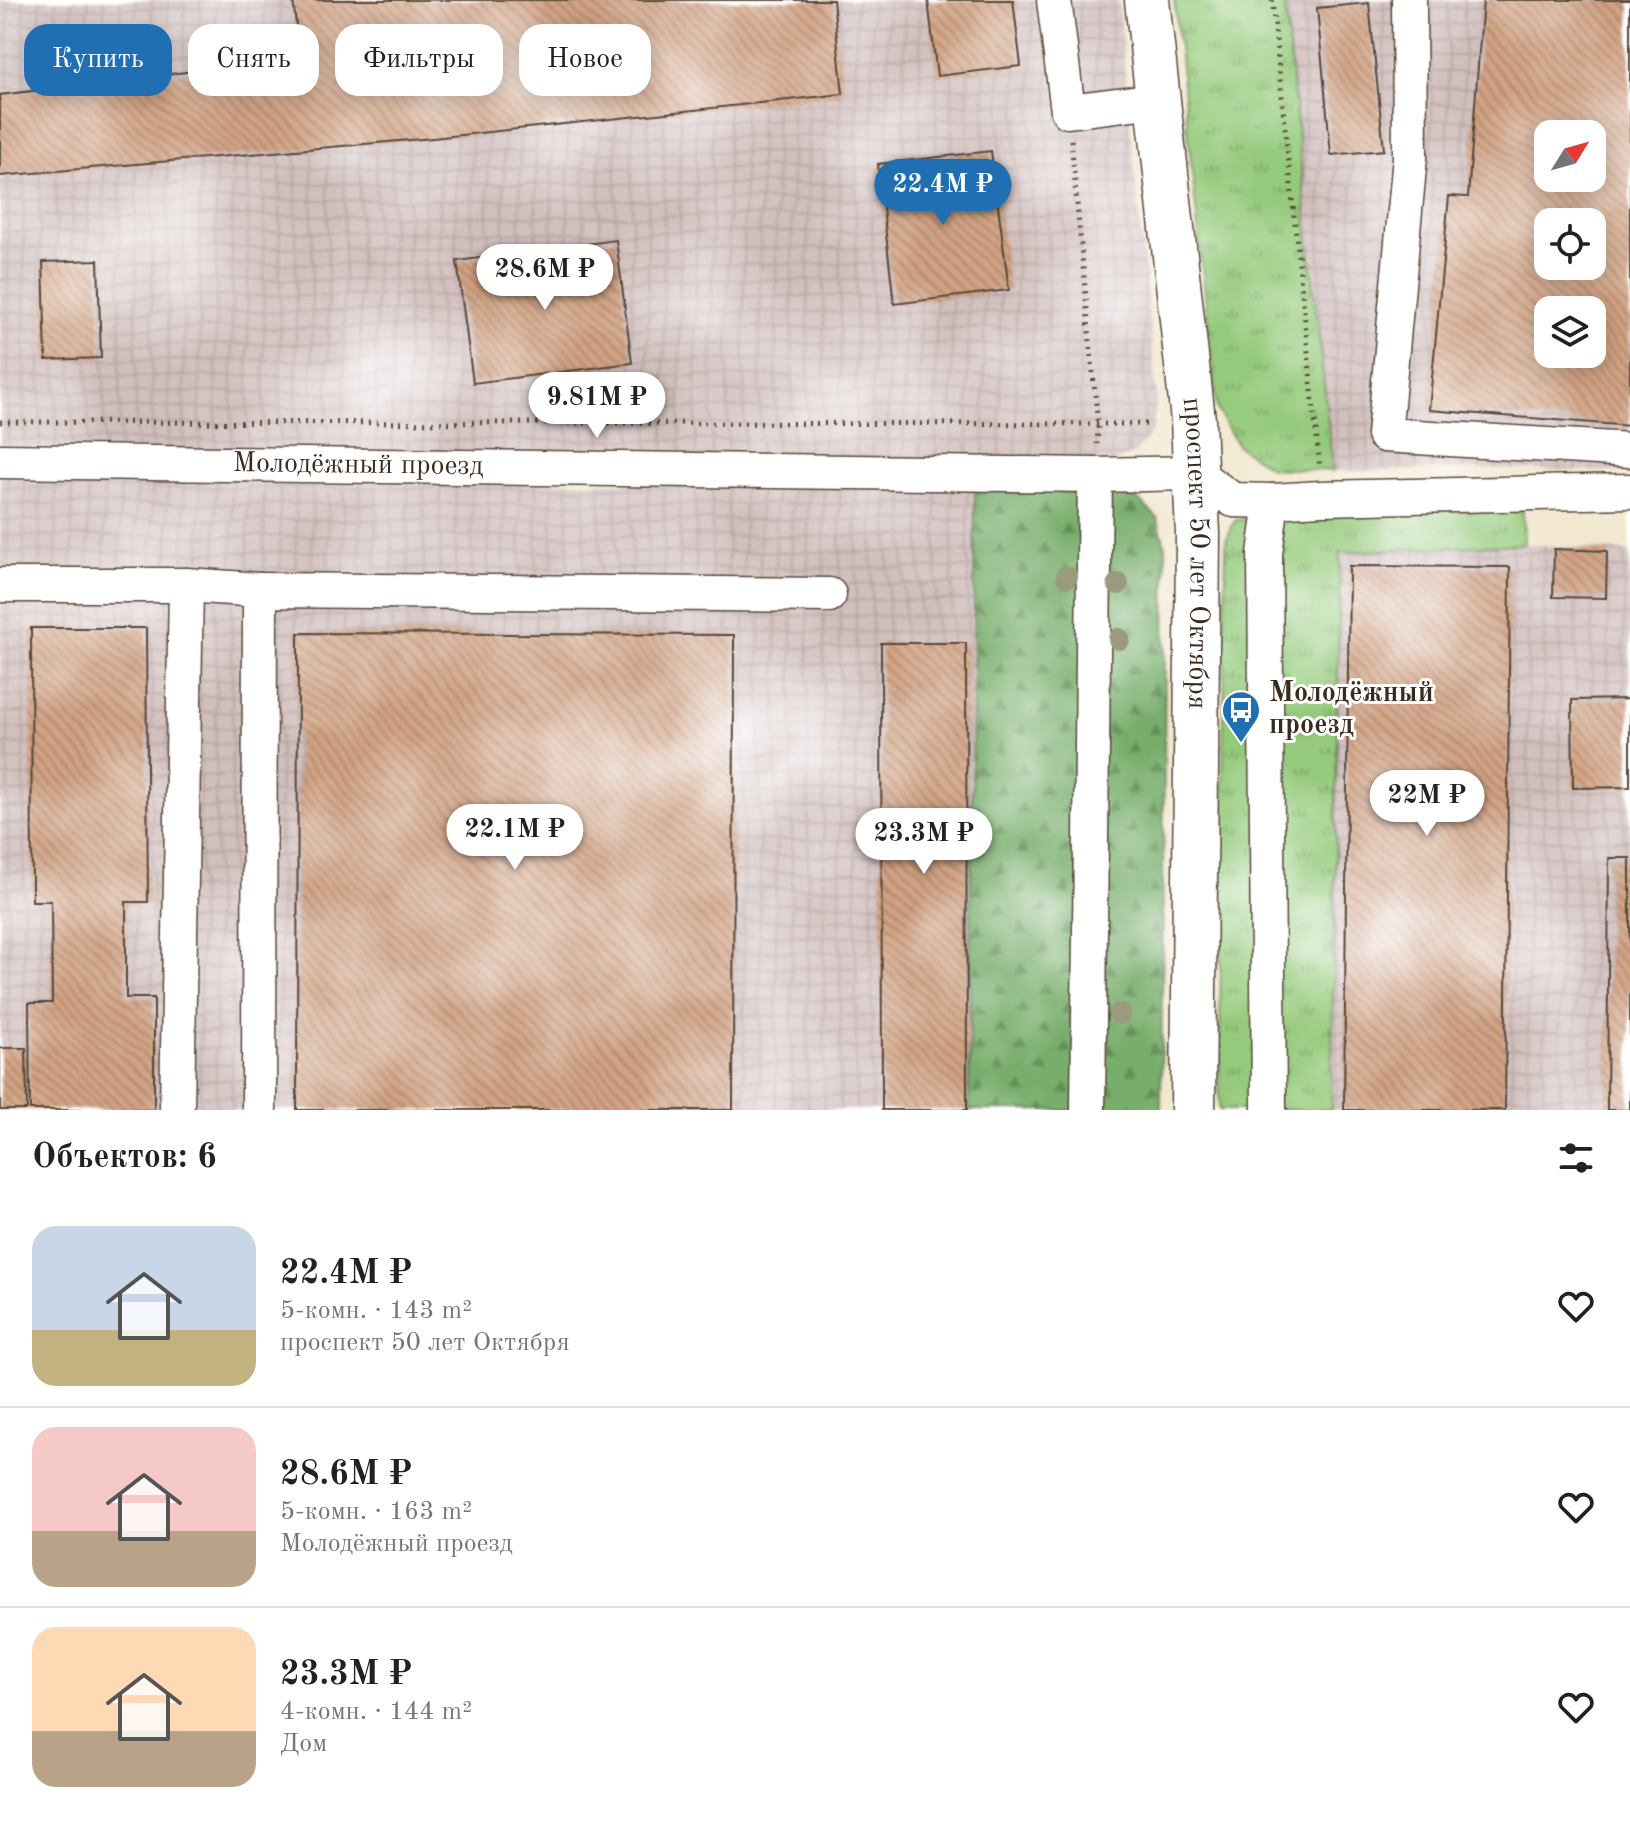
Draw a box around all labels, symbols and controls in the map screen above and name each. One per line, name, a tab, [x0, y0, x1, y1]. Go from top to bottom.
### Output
chip: Купить	[24, 24, 172, 96]
chip: Снять	[188, 24, 319, 96]
chip: Фильтры	[335, 24, 503, 96]
chip: Новое	[519, 24, 651, 96]
north arrow	[1534, 120, 1606, 192]
map controls	[1534, 120, 1606, 368]
pin: 22.4M ₽	[869, 159, 1017, 227]
text: 22.4M ₽	[892, 172, 994, 198]
button: locate	[1534, 208, 1606, 280]
pin: 28.6M ₽	[471, 244, 619, 312]
text: 28.6M ₽	[494, 257, 596, 283]
button: layers	[1534, 296, 1606, 368]
pin: 9.81M ₽	[523, 372, 671, 440]
text: 9.81M ₽	[546, 385, 648, 411]
street label: проспект 50 лет Октября	[1177, 396, 1212, 710]
street label: Молодёжный проезд	[232, 450, 484, 481]
place label: Молодёжный проезд	[1269, 680, 1434, 740]
bus stop icon: Молодёжный проезд	[1220, 689, 1262, 744]
pin: 22M ₽	[1371, 770, 1483, 838]
text: 22M ₽	[1388, 783, 1466, 809]
pin: 22.1M ₽	[441, 804, 589, 872]
pin: 23.3M ₽	[850, 808, 998, 876]
text: 22.1M ₽	[464, 817, 566, 843]
text: 23.3M ₽	[873, 821, 975, 847]
icon: filters	[1554, 1136, 1598, 1180]
text: Объектов: 6	[32, 1141, 217, 1175]
text: 22.4M ₽	[280, 1257, 412, 1291]
icon: home	[96, 1258, 192, 1354]
icon: heart	[1554, 1284, 1598, 1328]
text: 5-комн. · 143 m²	[280, 1298, 472, 1324]
text: проспект 50 лет Октября	[280, 1330, 570, 1356]
text: 28.6M ₽	[280, 1458, 412, 1492]
icon: home	[96, 1459, 192, 1555]
icon: heart	[1554, 1485, 1598, 1529]
text: 5-комн. · 163 m²	[280, 1499, 472, 1525]
text: Молодёжный проезд	[280, 1531, 513, 1557]
text: 23.3M ₽	[280, 1658, 412, 1692]
icon: home	[96, 1659, 192, 1755]
icon: heart	[1554, 1685, 1598, 1729]
text: 4-комн. · 144 m²	[280, 1699, 472, 1725]
text: Дом	[280, 1731, 327, 1757]

